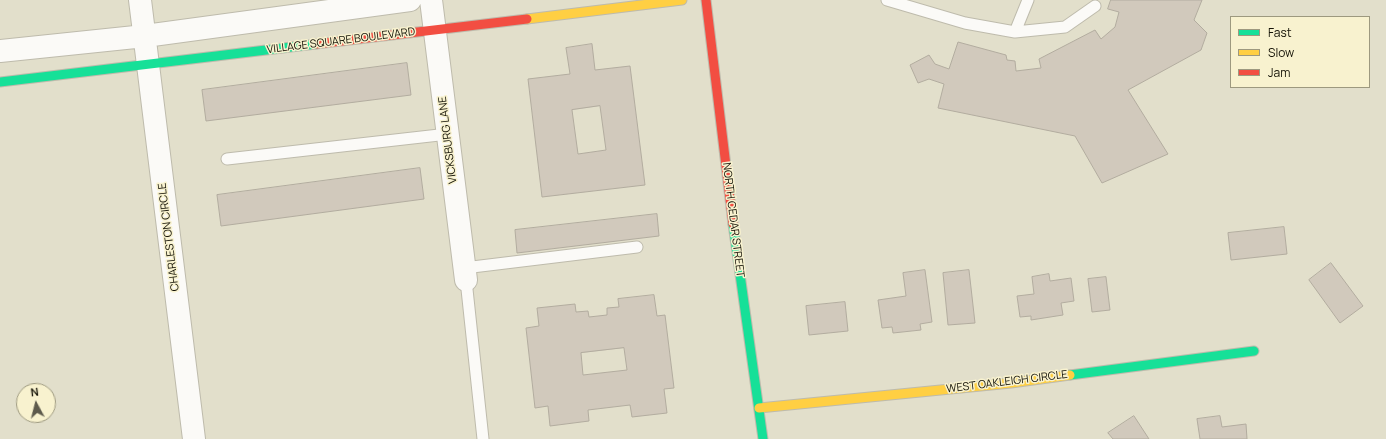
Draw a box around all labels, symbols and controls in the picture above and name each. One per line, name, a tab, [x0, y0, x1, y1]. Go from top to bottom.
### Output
legend	[1230, 16, 1370, 88]
text: Fast	[1268, 24, 1292, 41]
street label: VILLAGE SQUARE BOULEVARD	[266, 25, 416, 57]
text: Slow	[1268, 44, 1294, 61]
text: Jam	[1268, 64, 1290, 81]
street label: VICKSBURG LANE	[436, 96, 460, 184]
street label: NORTH CEDAR STREET	[719, 162, 747, 278]
street label: CHARLESTON CIRCLE	[156, 182, 182, 292]
street label: WEST OAKLEIGH CIRCLE	[946, 368, 1068, 396]
north arrow	[16, 383, 56, 423]
text: N	[30, 384, 39, 400]

